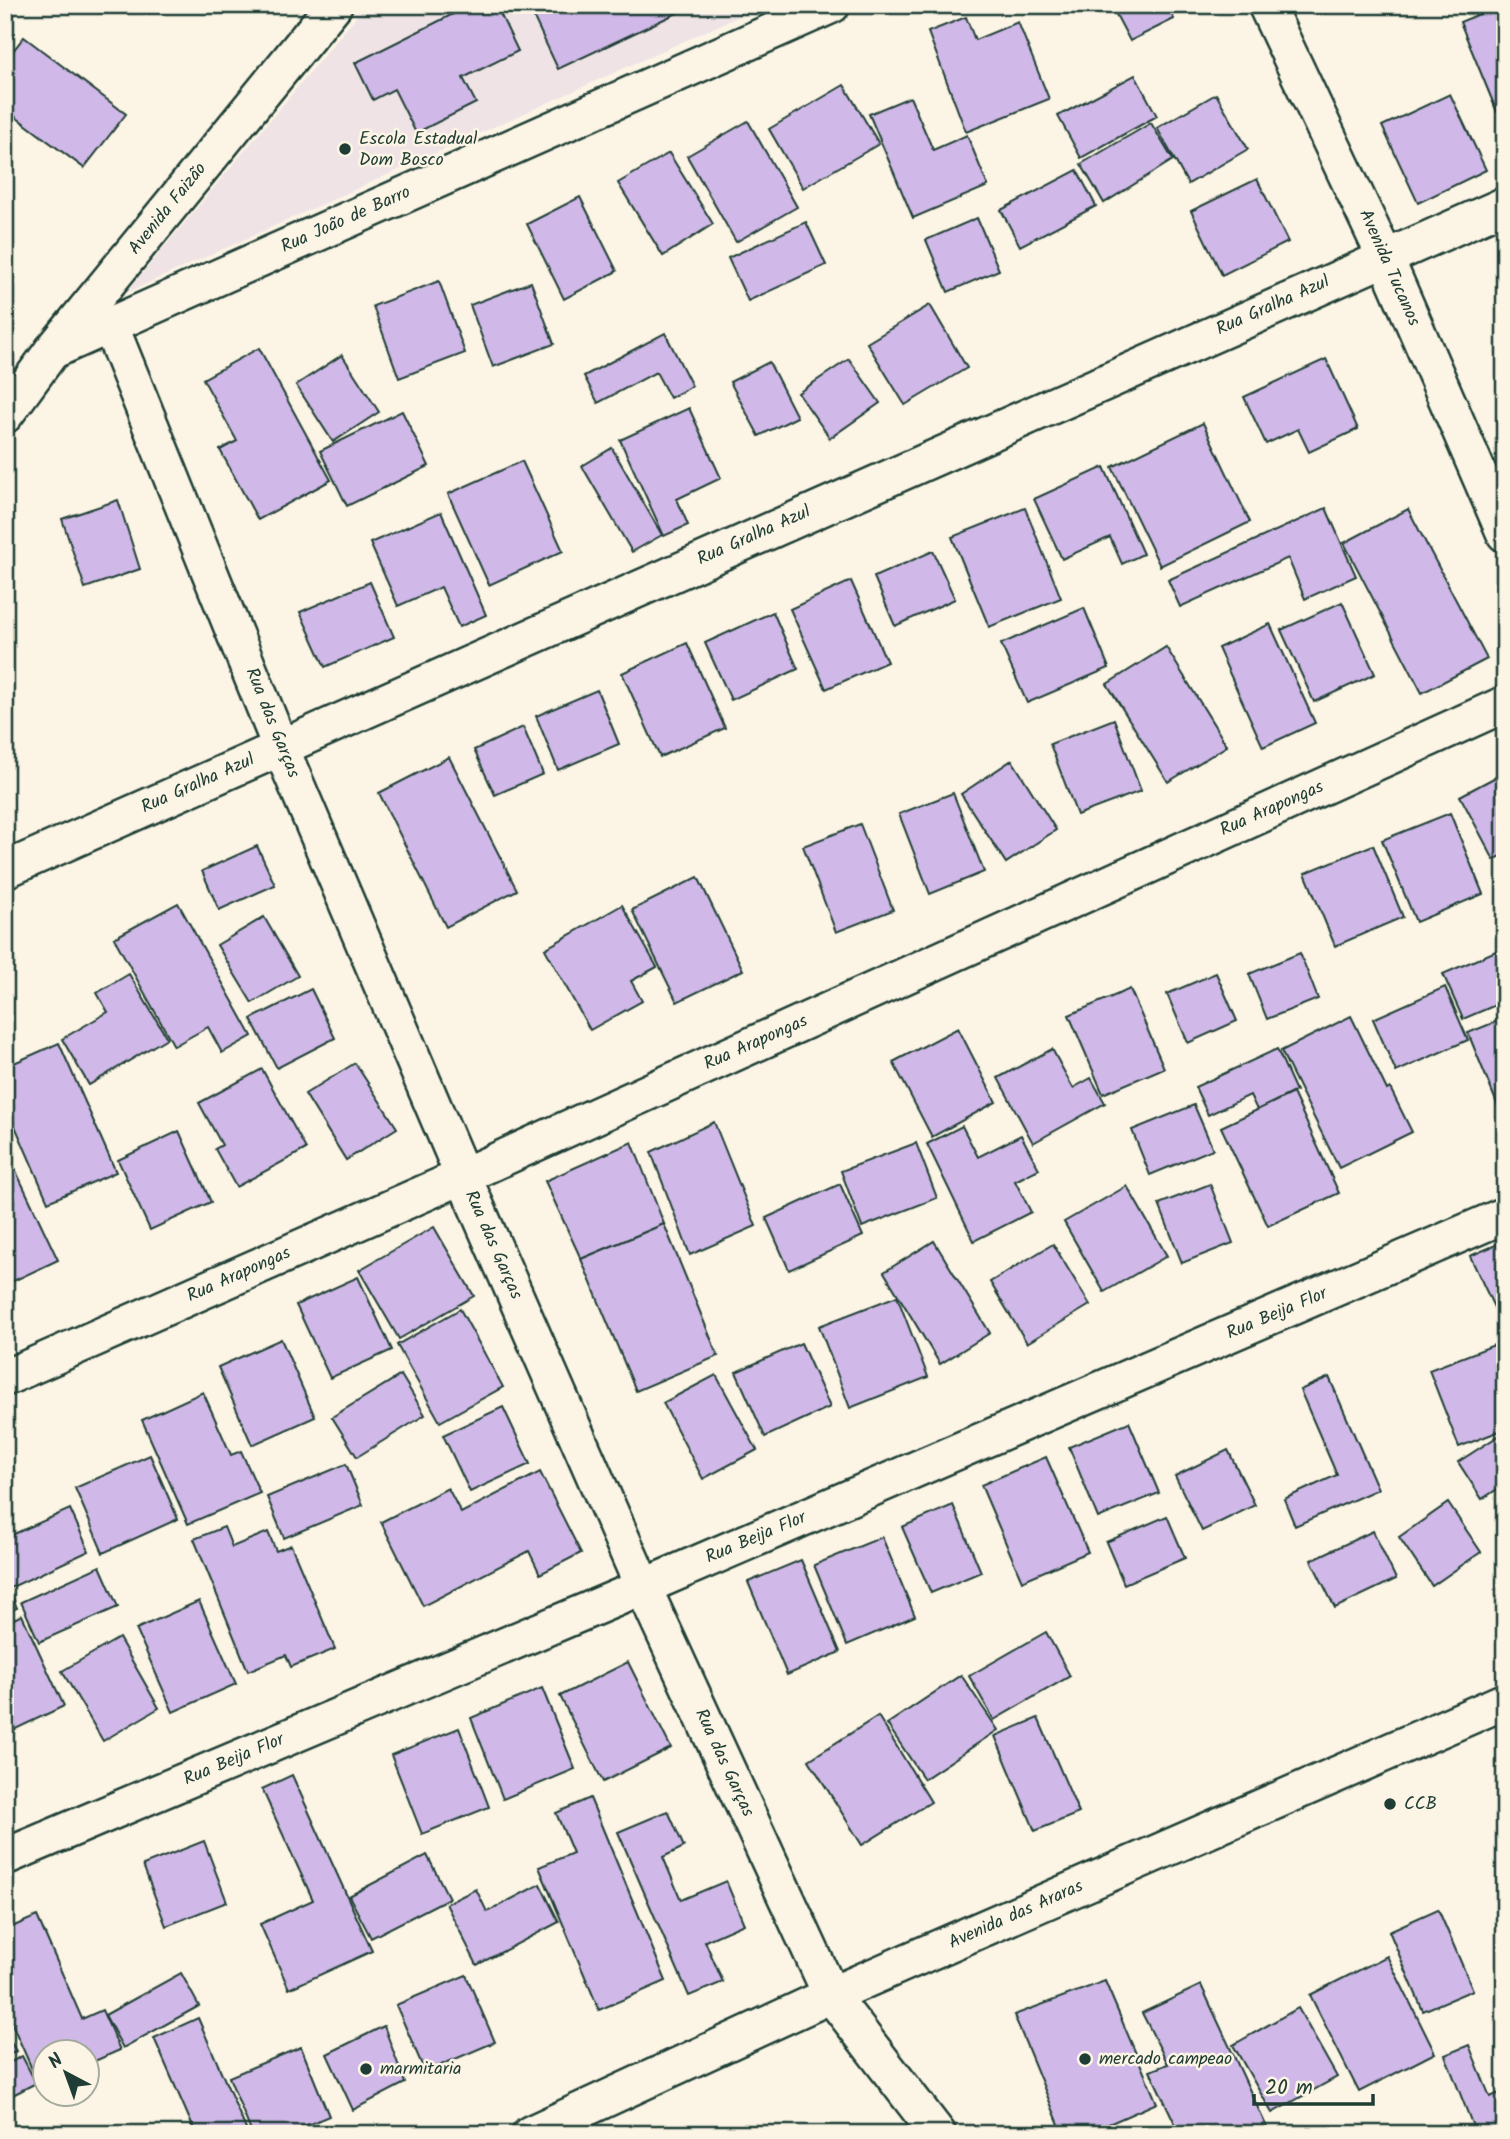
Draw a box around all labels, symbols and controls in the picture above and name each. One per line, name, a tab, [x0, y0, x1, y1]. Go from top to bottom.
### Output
place label: Escola Estadual Dom Bosco	[359, 125, 478, 175]
marker: Escola Estadual Dom Bosco	[337, 141, 353, 157]
street label: Avenida Faizão	[122, 156, 214, 262]
street label: Rua João de Barro	[276, 178, 416, 262]
street label: Avenida Tucanos	[1350, 205, 1428, 331]
street label: Rua Gralha Azul	[1211, 268, 1335, 344]
street label: Rua Gralha Azul	[692, 498, 816, 574]
street label: Rua das Garças	[237, 663, 307, 783]
street label: Rua Gralha Azul	[136, 746, 260, 822]
street label: Rua Arapongas	[1215, 773, 1329, 845]
street label: Rua Arapongas	[699, 1007, 813, 1079]
street label: Rua das Garças	[456, 1186, 530, 1304]
street label: Rua Arapongas	[182, 1239, 296, 1311]
street label: Rua Beija Flor	[1222, 1279, 1333, 1348]
street label: Rua Beija Flor	[701, 1503, 812, 1572]
street label: Rua das Garças	[686, 1704, 762, 1822]
street label: Rua Beija Flor	[179, 1725, 290, 1794]
place label: CCB	[1404, 1790, 1437, 1819]
marker: CCB	[1382, 1796, 1398, 1812]
street label: Avenida das Araras	[944, 1872, 1088, 1958]
north arrow	[32, 2038, 102, 2108]
place label: mercado campeao	[1099, 2045, 1232, 2074]
text: N	[42, 2046, 71, 2077]
marker: mercado campeao	[1077, 2051, 1093, 2067]
place label: marmitaria	[380, 2055, 461, 2084]
marker: marmitaria	[358, 2061, 374, 2077]
scale bar	[1254, 2062, 1374, 2106]
text: 20 m	[1265, 2072, 1313, 2105]

